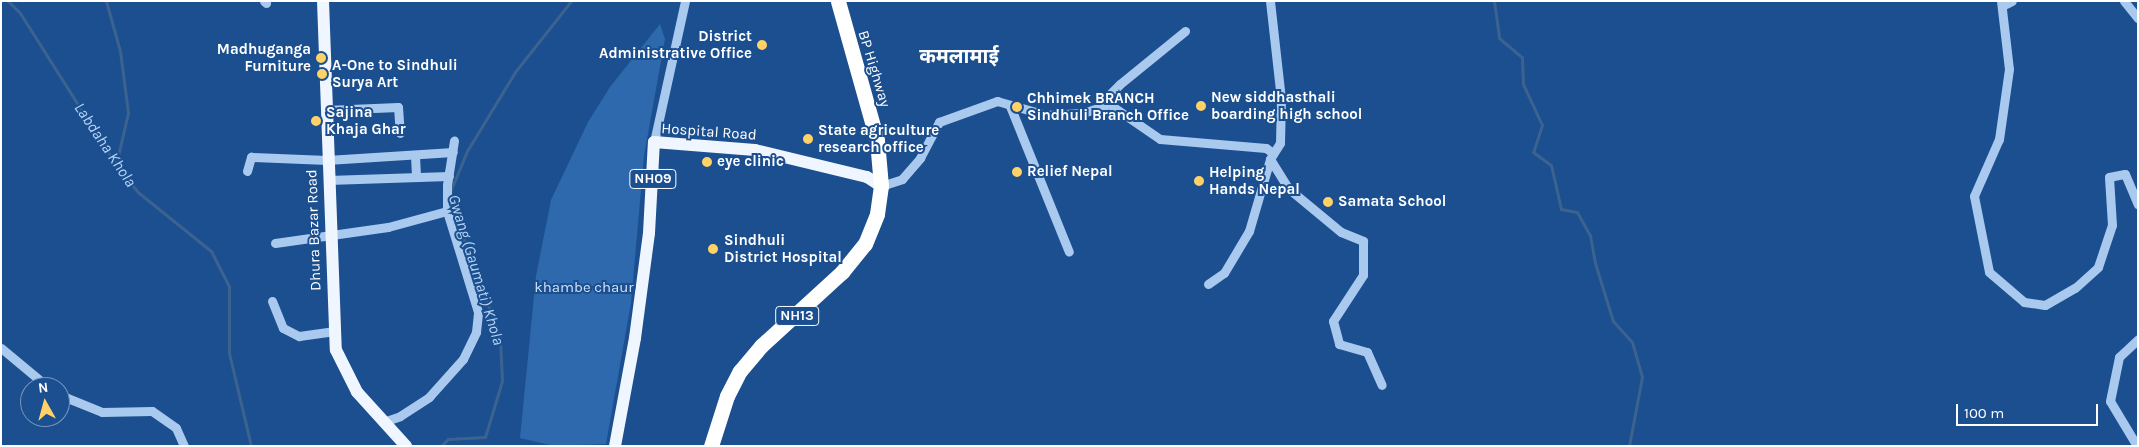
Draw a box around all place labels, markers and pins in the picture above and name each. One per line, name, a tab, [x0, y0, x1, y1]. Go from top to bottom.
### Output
place label: District Administrative Office	[599, 27, 752, 62]
marker: District Administrative Office	[756, 39, 768, 51]
place label: Madhuganga Furniture	[217, 40, 311, 75]
marker: Madhuganga Furniture	[315, 52, 327, 64]
place label: A-One to Sindhuli Surya Art	[332, 56, 458, 91]
marker: A-One to Sindhuli Surya Art	[316, 68, 328, 80]
place label: New siddhasthali boarding high school	[1211, 88, 1362, 123]
place label: Chhimek BRANCH Sindhuli Branch Office	[1027, 89, 1189, 124]
marker: New siddhasthali boarding high school	[1195, 100, 1207, 112]
marker: Chhimek BRANCH Sindhuli Branch Office	[1011, 101, 1023, 113]
place label: Sajina Khaja Ghar	[326, 103, 406, 138]
marker: Sajina Khaja Ghar	[310, 115, 322, 127]
place label: State agriculture research office	[818, 121, 939, 156]
marker: State agriculture research office	[802, 133, 814, 145]
place label: eye clinic	[717, 153, 784, 171]
marker: eye clinic	[701, 156, 713, 168]
place label: Relief Nepal	[1027, 163, 1113, 181]
place label: Helping Hands Nepal	[1209, 163, 1300, 198]
marker: Relief Nepal	[1011, 166, 1023, 178]
marker: Helping Hands Nepal	[1193, 175, 1205, 187]
place label: Samata School	[1338, 193, 1446, 211]
marker: Samata School	[1322, 196, 1334, 208]
place label: Sindhuli District Hospital	[724, 231, 842, 266]
marker: Sindhuli District Hospital	[706, 242, 720, 256]

